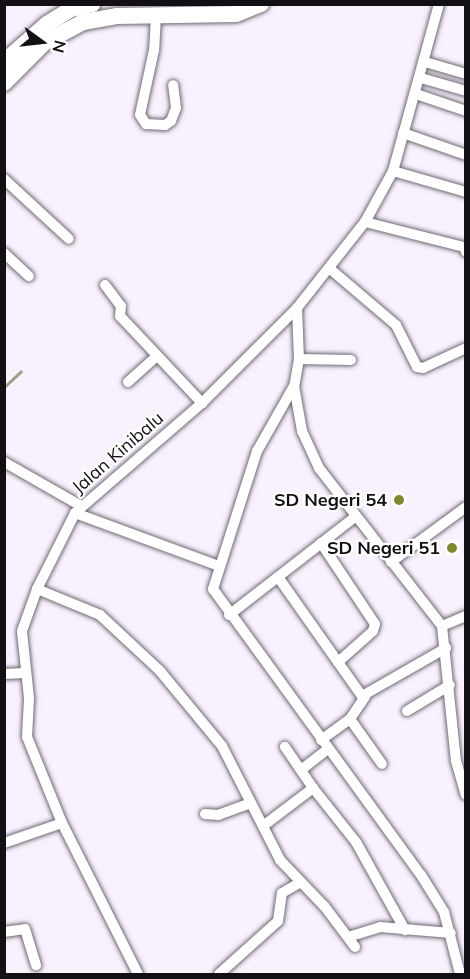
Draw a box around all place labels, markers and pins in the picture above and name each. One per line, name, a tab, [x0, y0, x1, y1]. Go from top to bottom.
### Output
place label: SD Negeri 54	[274, 489, 387, 511]
marker: SD Negeri 54	[392, 493, 406, 507]
place label: SD Negeri 51	[327, 537, 440, 559]
marker: SD Negeri 51	[445, 541, 459, 555]

